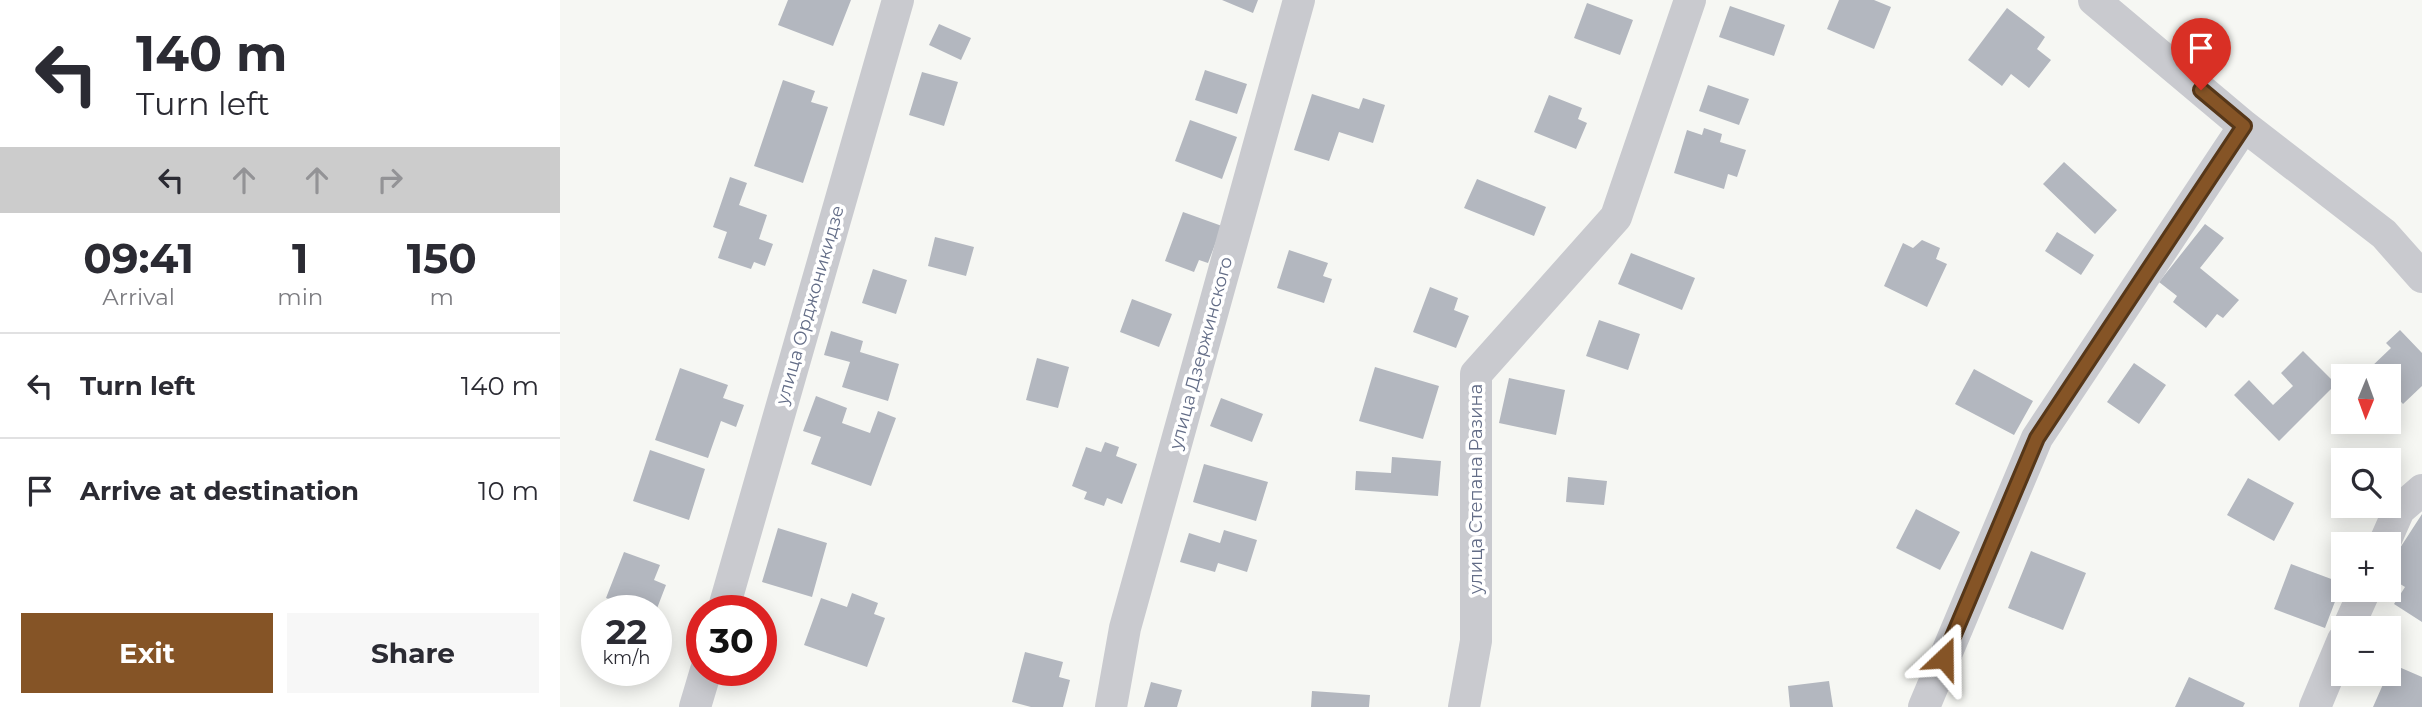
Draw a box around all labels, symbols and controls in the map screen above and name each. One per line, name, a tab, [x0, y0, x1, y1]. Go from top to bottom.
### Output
pin	[2171, 18, 2231, 90]
text: 140 m	[136, 24, 288, 83]
icon: left	[21, 28, 112, 119]
icon: arrive	[2182, 29, 2220, 67]
text: Turn left	[136, 84, 270, 123]
icon: left	[152, 161, 190, 199]
icon: ahead	[225, 161, 263, 199]
icon: ahead	[298, 161, 336, 199]
icon: right	[371, 161, 409, 199]
street label: улица Орджоникидзе	[771, 203, 849, 408]
text: 09:41	[83, 232, 194, 284]
text: 1	[292, 232, 309, 284]
text: 150	[407, 232, 477, 284]
street label: улица Дзержинского	[1164, 254, 1237, 453]
text: Arrival	[102, 283, 175, 311]
text: min	[277, 283, 323, 311]
text: m	[429, 283, 454, 311]
north arrow	[2331, 364, 2401, 434]
map controls	[2331, 364, 2401, 686]
icon: left	[21, 367, 59, 405]
text: Turn left	[80, 370, 196, 402]
text: 140 m	[461, 370, 539, 402]
street label: улица Степана Разина	[1465, 384, 1487, 595]
button: search	[2331, 448, 2401, 518]
icon: arrive	[21, 472, 59, 510]
text: Arrive at destination	[80, 475, 359, 507]
text: 10 m	[478, 475, 539, 507]
button: +	[2331, 532, 2401, 602]
speed limit sign: 30	[686, 595, 777, 686]
text: 22	[606, 610, 647, 653]
button: Exit	[21, 613, 273, 693]
button: Share	[287, 613, 539, 693]
button: −	[2331, 616, 2401, 686]
position arrow	[1907, 621, 1981, 695]
text: km/h	[602, 647, 651, 669]

